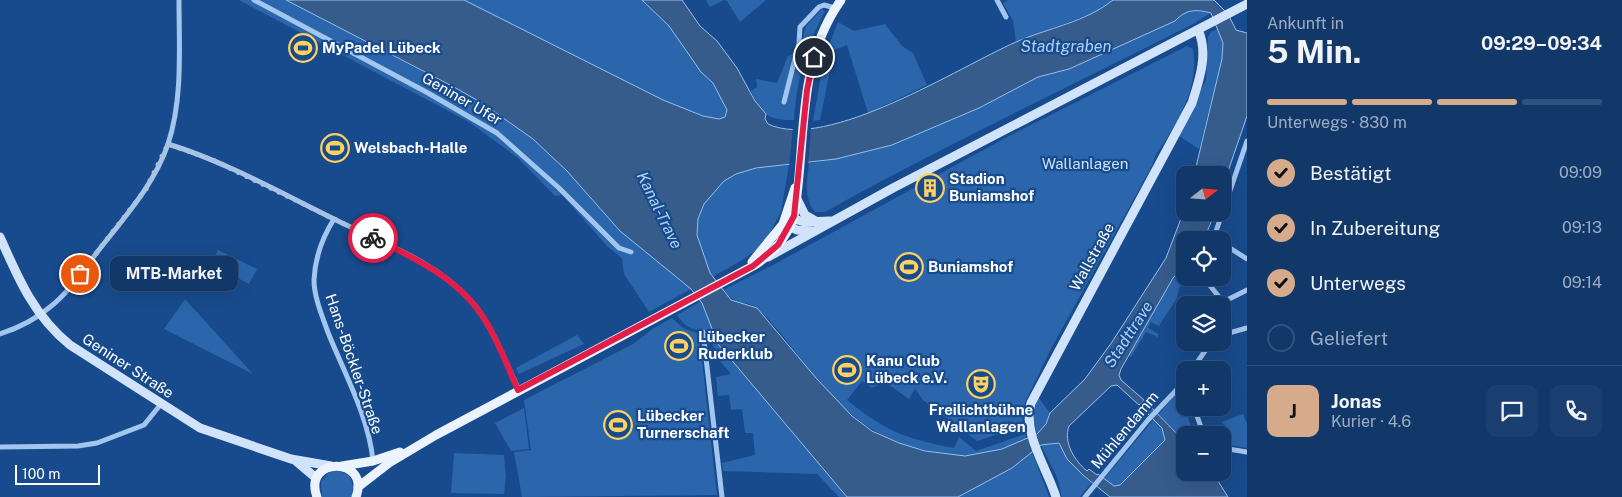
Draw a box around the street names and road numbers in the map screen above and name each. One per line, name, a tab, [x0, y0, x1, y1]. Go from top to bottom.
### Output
street label: Geniner Ufer	[419, 69, 505, 128]
street label: Wallstraße	[1066, 220, 1117, 294]
street label: Hans-Böckler-Straße	[322, 292, 386, 436]
street label: Geniner Straße	[79, 330, 177, 401]
street label: Mühlendamm	[1087, 388, 1162, 472]

